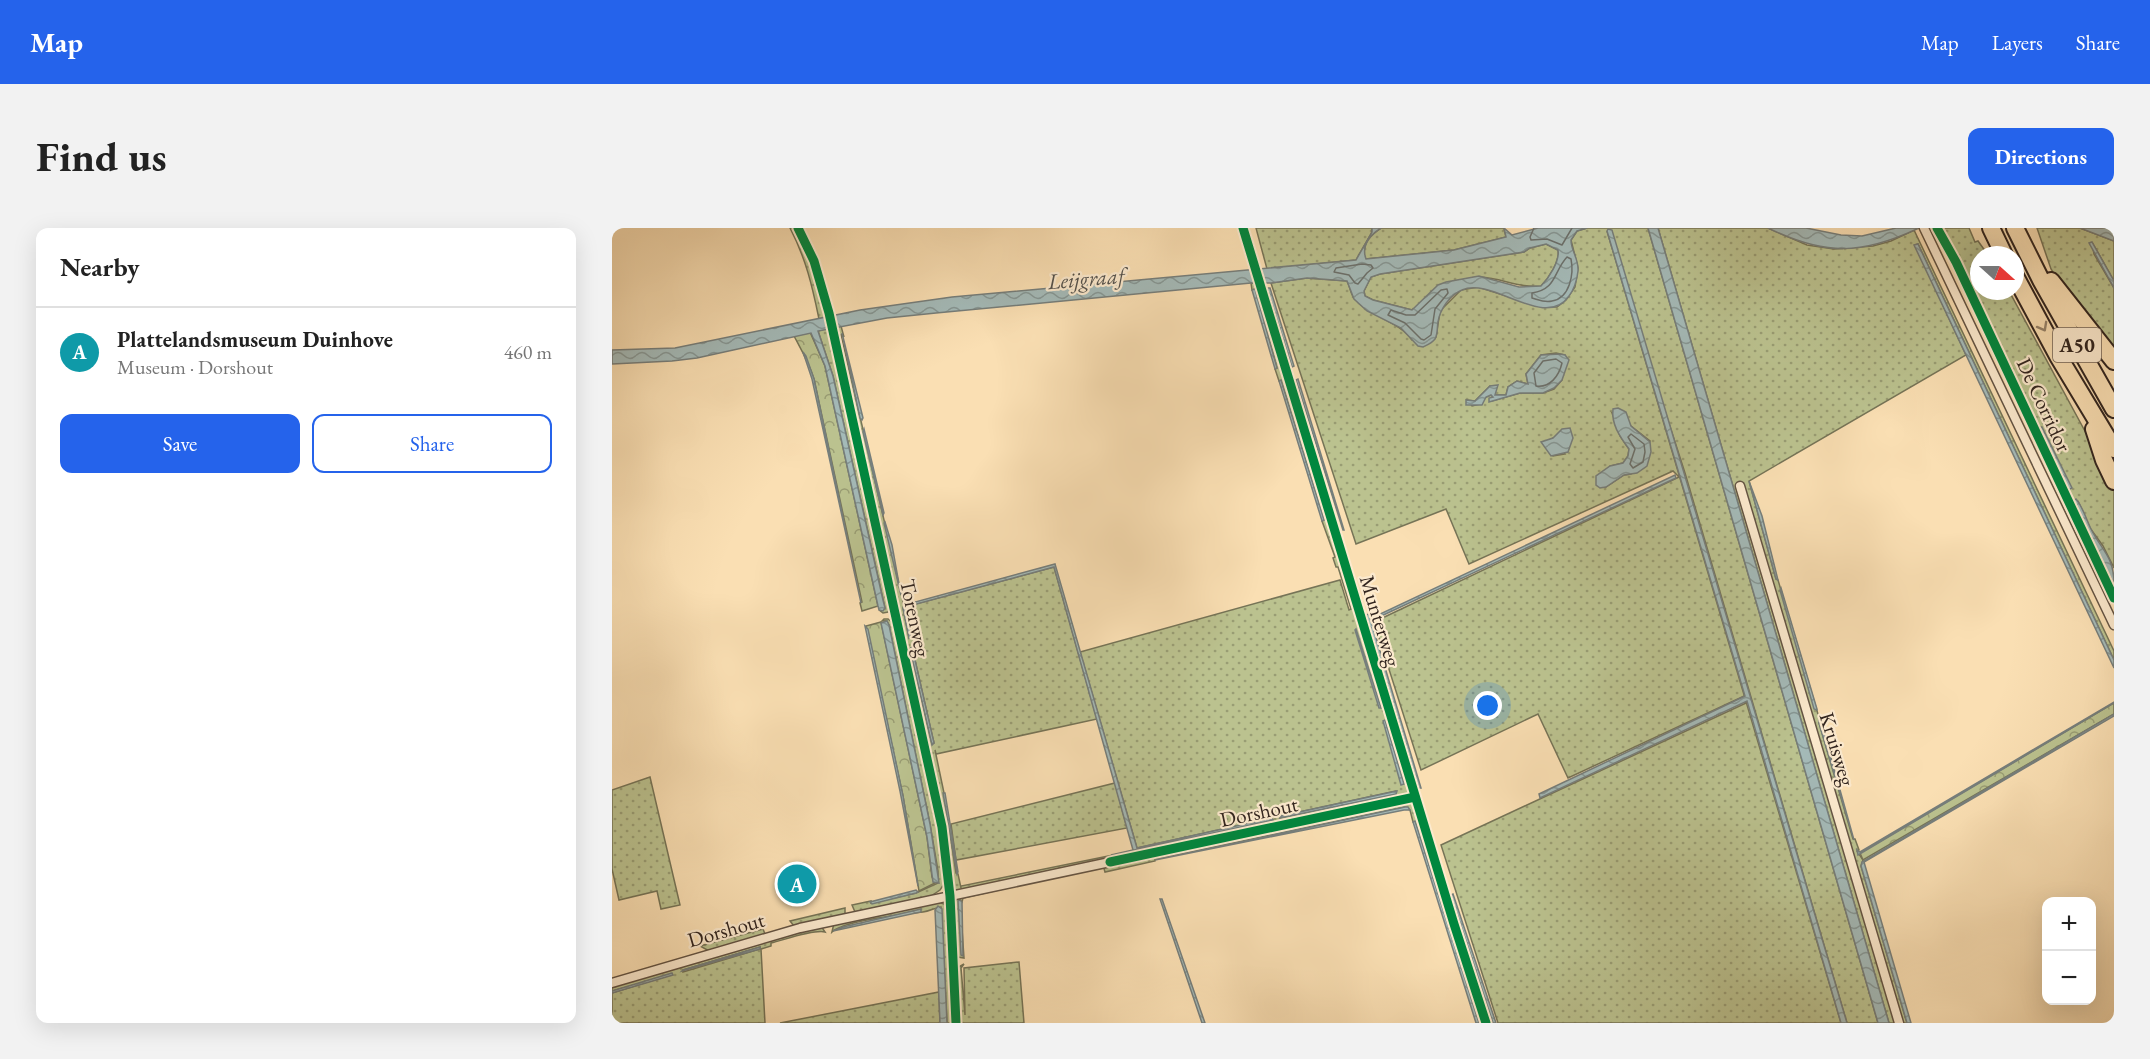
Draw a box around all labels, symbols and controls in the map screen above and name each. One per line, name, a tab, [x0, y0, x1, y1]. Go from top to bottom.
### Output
text: Map	[30, 24, 83, 60]
text: Map	[1921, 29, 1959, 56]
text: Layers	[1992, 29, 2043, 56]
text: Share	[2076, 29, 2120, 56]
button: Directions	[1968, 128, 2114, 185]
text: Find us	[36, 129, 167, 184]
north arrow	[1970, 246, 2024, 300]
text: Nearby	[60, 250, 140, 284]
water label: Leijgraaf	[1045, 260, 1131, 296]
one-way arrow	[2036, 321, 2047, 332]
text: Plattelandsmuseum Duinhove	[117, 325, 393, 354]
road number: A50	[2053, 328, 2101, 362]
text: A	[72, 339, 87, 365]
text: 460 m	[504, 339, 552, 365]
street label: De Corridor	[2011, 353, 2078, 456]
text: Museum · Dorshout	[117, 354, 273, 380]
button: Save	[60, 414, 300, 473]
button: Share	[312, 414, 552, 473]
street label: Munterweg	[1354, 572, 1407, 671]
street label: Torenweg	[894, 576, 937, 660]
your location	[1473, 691, 1502, 720]
street label: Kruisweg	[1814, 709, 1862, 790]
street label: Dorshout	[1217, 790, 1301, 833]
pin: A	[778, 862, 816, 906]
map controls	[2042, 897, 2096, 1005]
button: +	[2042, 897, 2096, 951]
street label: Dorshout	[684, 906, 768, 953]
button: −	[2042, 951, 2096, 1005]

